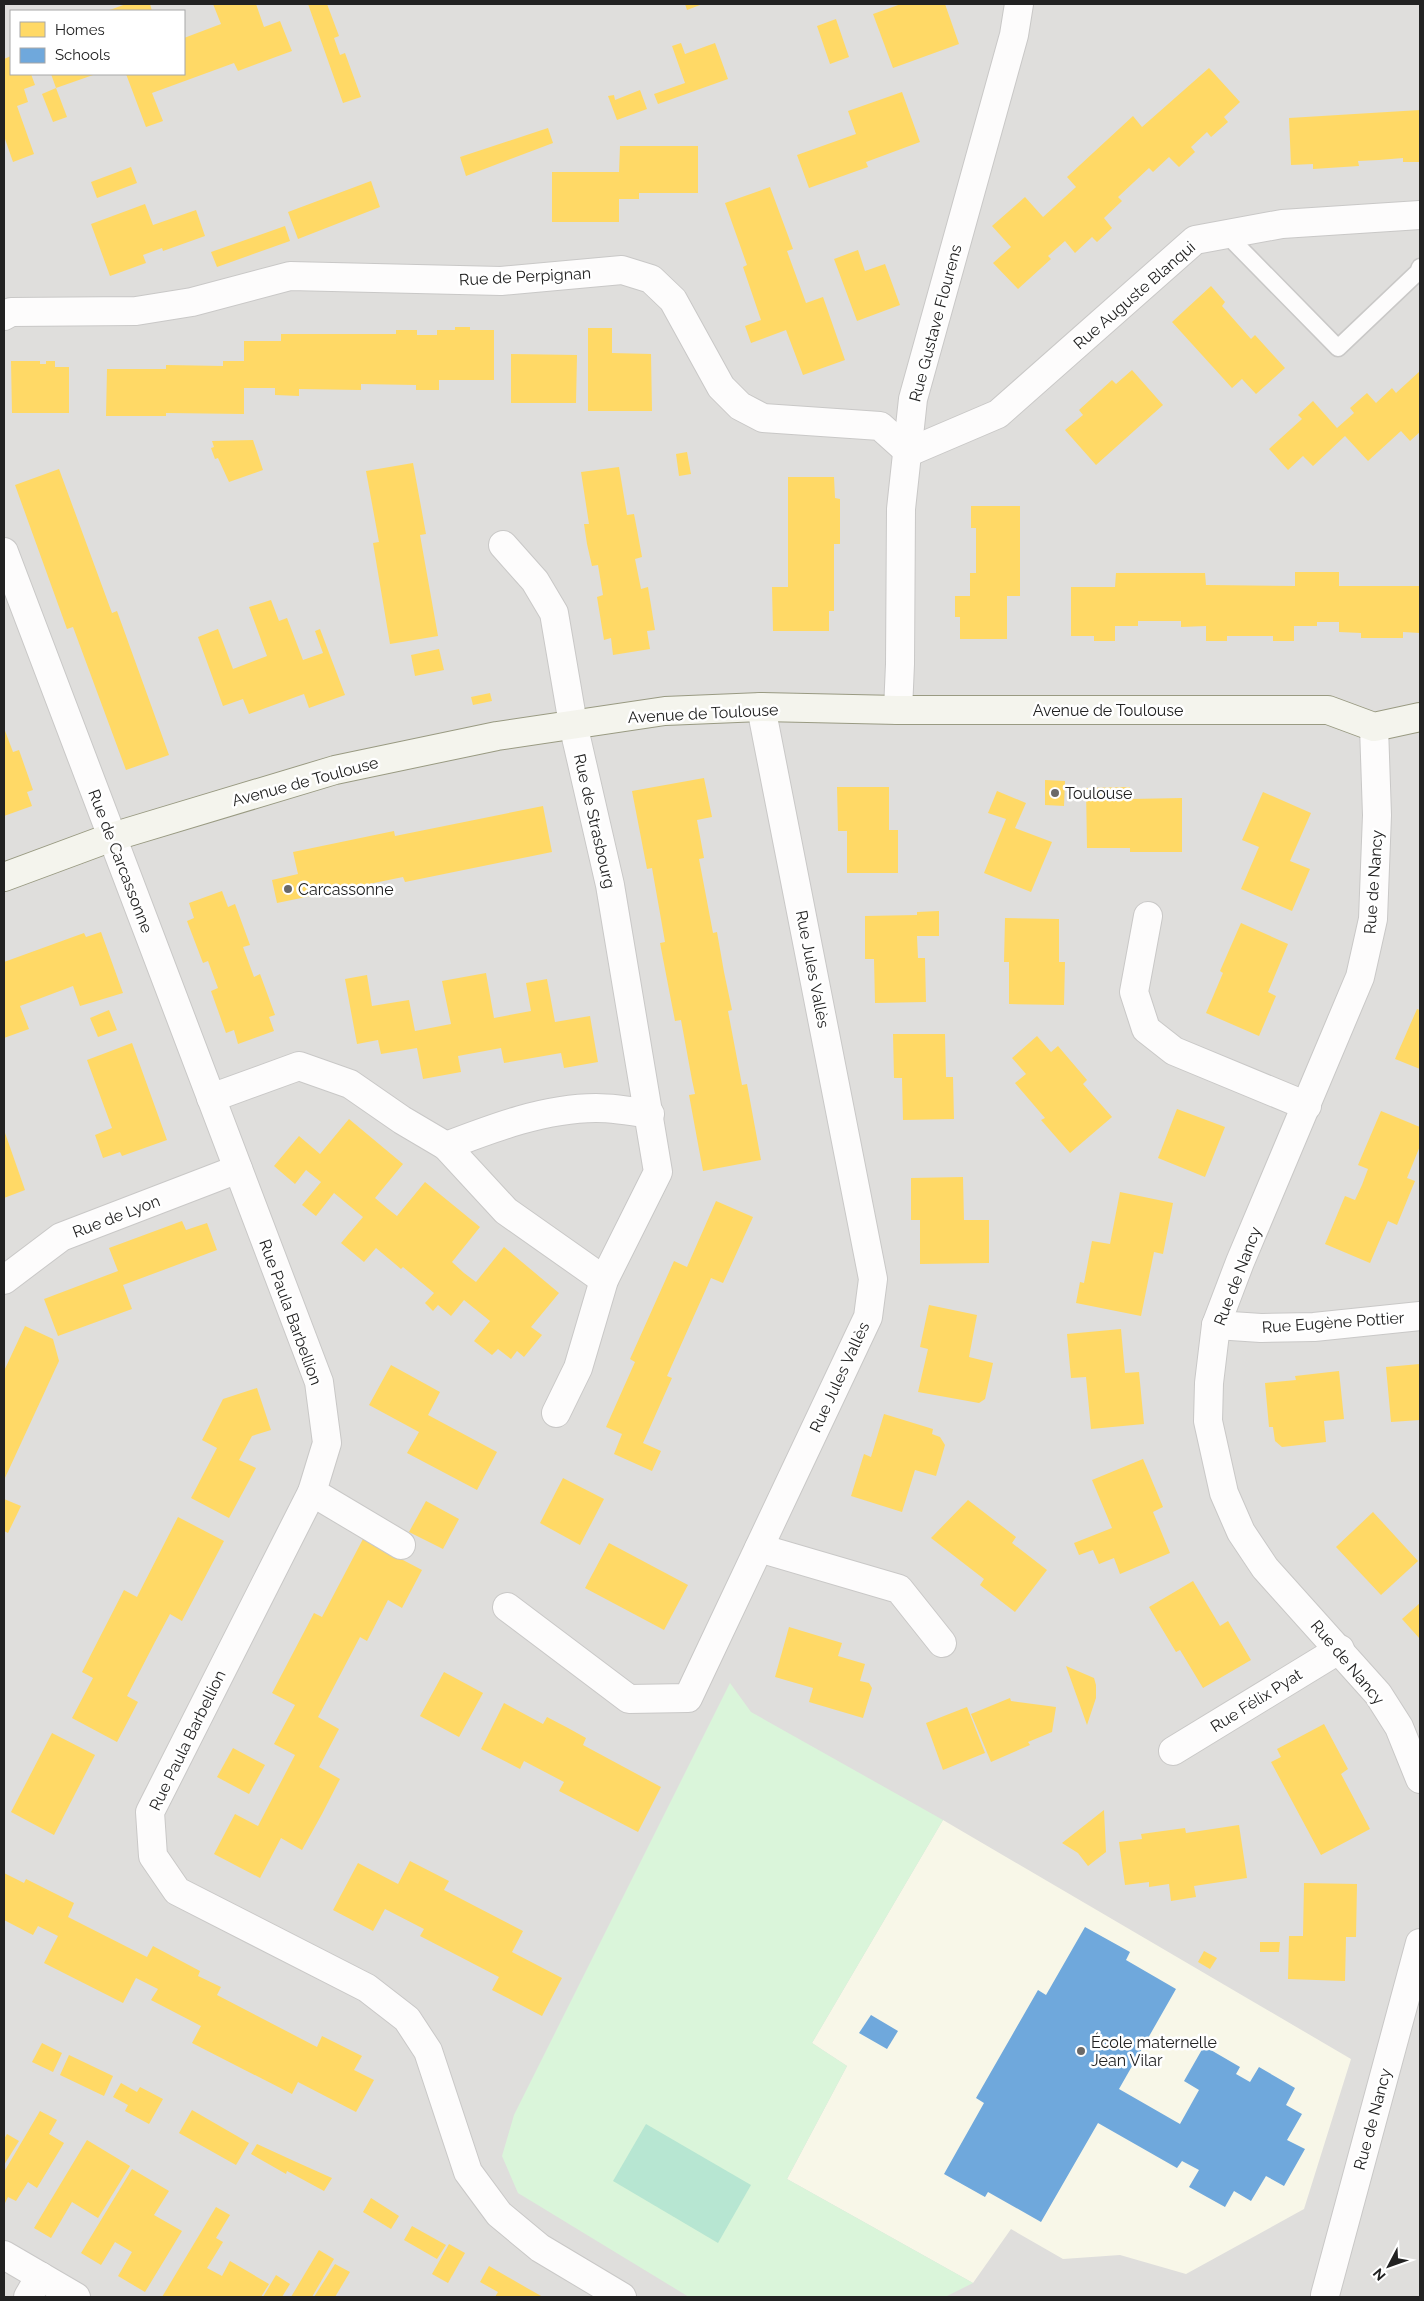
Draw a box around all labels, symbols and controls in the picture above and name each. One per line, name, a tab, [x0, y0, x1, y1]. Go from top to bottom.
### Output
legend	[10, 10, 185, 75]
text: Homes	[55, 21, 105, 39]
text: Schools	[55, 46, 110, 64]
street label: Rue Auguste Blanqui	[1070, 237, 1199, 353]
street label: Rue Gustave Flourens	[905, 242, 966, 404]
street label: Rue de Perpignan	[459, 264, 592, 289]
street label: Avenue de Toulouse	[627, 700, 779, 727]
street label: Avenue de Toulouse	[1033, 701, 1183, 720]
street label: Rue de Strasbourg	[570, 752, 619, 890]
street label: Avenue de Toulouse	[230, 753, 380, 810]
place label: Toulouse	[1065, 784, 1133, 803]
street label: Rue de Carcassonne	[84, 787, 157, 936]
marker: Toulouse	[1049, 787, 1061, 799]
street label: Rue de Nancy	[1360, 829, 1387, 935]
place label: Carcassonne	[298, 880, 394, 899]
marker: Carcassonne	[282, 883, 294, 895]
street label: Rue Jules Vallès	[792, 909, 833, 1030]
street label: Rue de Lyon	[70, 1191, 163, 1242]
street label: Rue de Nancy	[1210, 1224, 1265, 1328]
street label: Rue Paula Barbellion	[255, 1237, 326, 1388]
street label: Rue Eugène Pottier	[1261, 1308, 1405, 1337]
street label: Rue Jules Vallès	[806, 1319, 873, 1435]
street label: Rue de Nancy	[1307, 1616, 1389, 1709]
street label: Rue Félix Pyat	[1207, 1664, 1306, 1736]
street label: Rue Paula Barbellion	[145, 1667, 230, 1814]
place label: École maternelle Jean Vilar	[1091, 2032, 1217, 2070]
marker: École maternelle Jean Vilar	[1075, 2045, 1087, 2057]
street label: Rue de Nancy	[1350, 2066, 1395, 2172]
north arrow	[1364, 2241, 1414, 2291]
text: N	[1370, 2265, 1389, 2284]

